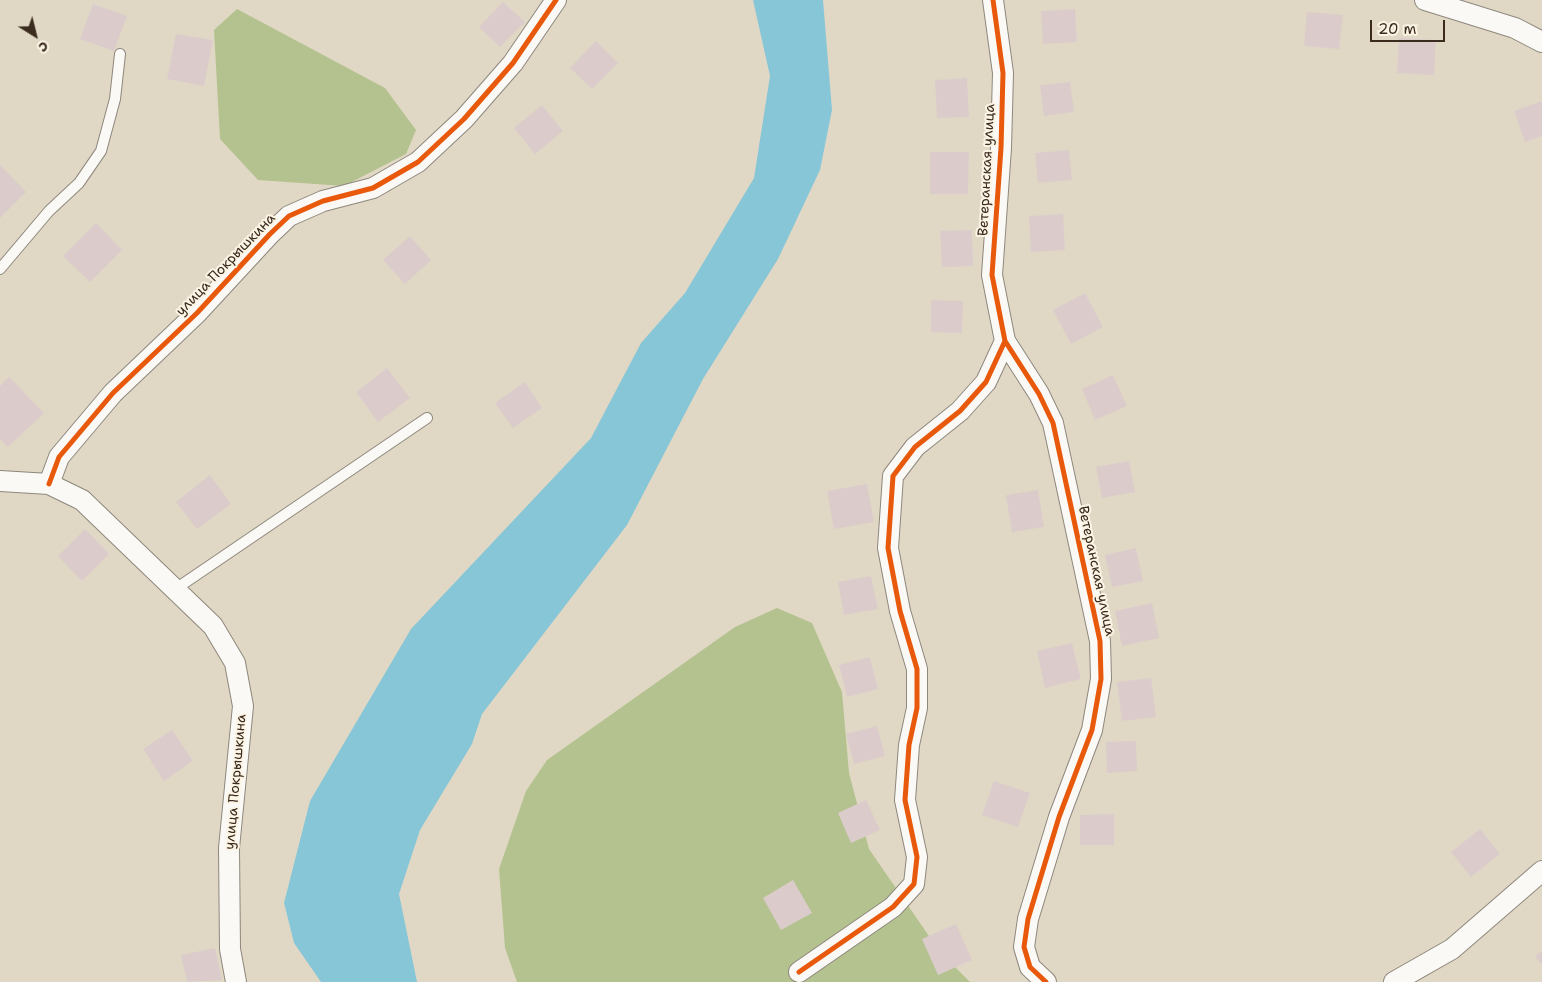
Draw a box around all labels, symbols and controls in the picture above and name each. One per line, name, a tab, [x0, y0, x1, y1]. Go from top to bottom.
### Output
north arrow	[10, 10, 60, 60]
scale bar	[1372, 10, 1447, 42]
text: 20 m	[1378, 19, 1417, 39]
text: С	[35, 37, 53, 57]
street label: Ветеранская улица	[975, 103, 999, 237]
street label: улица Покрышкина	[173, 210, 279, 320]
street label: Ветеранская улица	[1074, 505, 1118, 637]
street label: улица Покрышкина	[222, 714, 250, 850]

